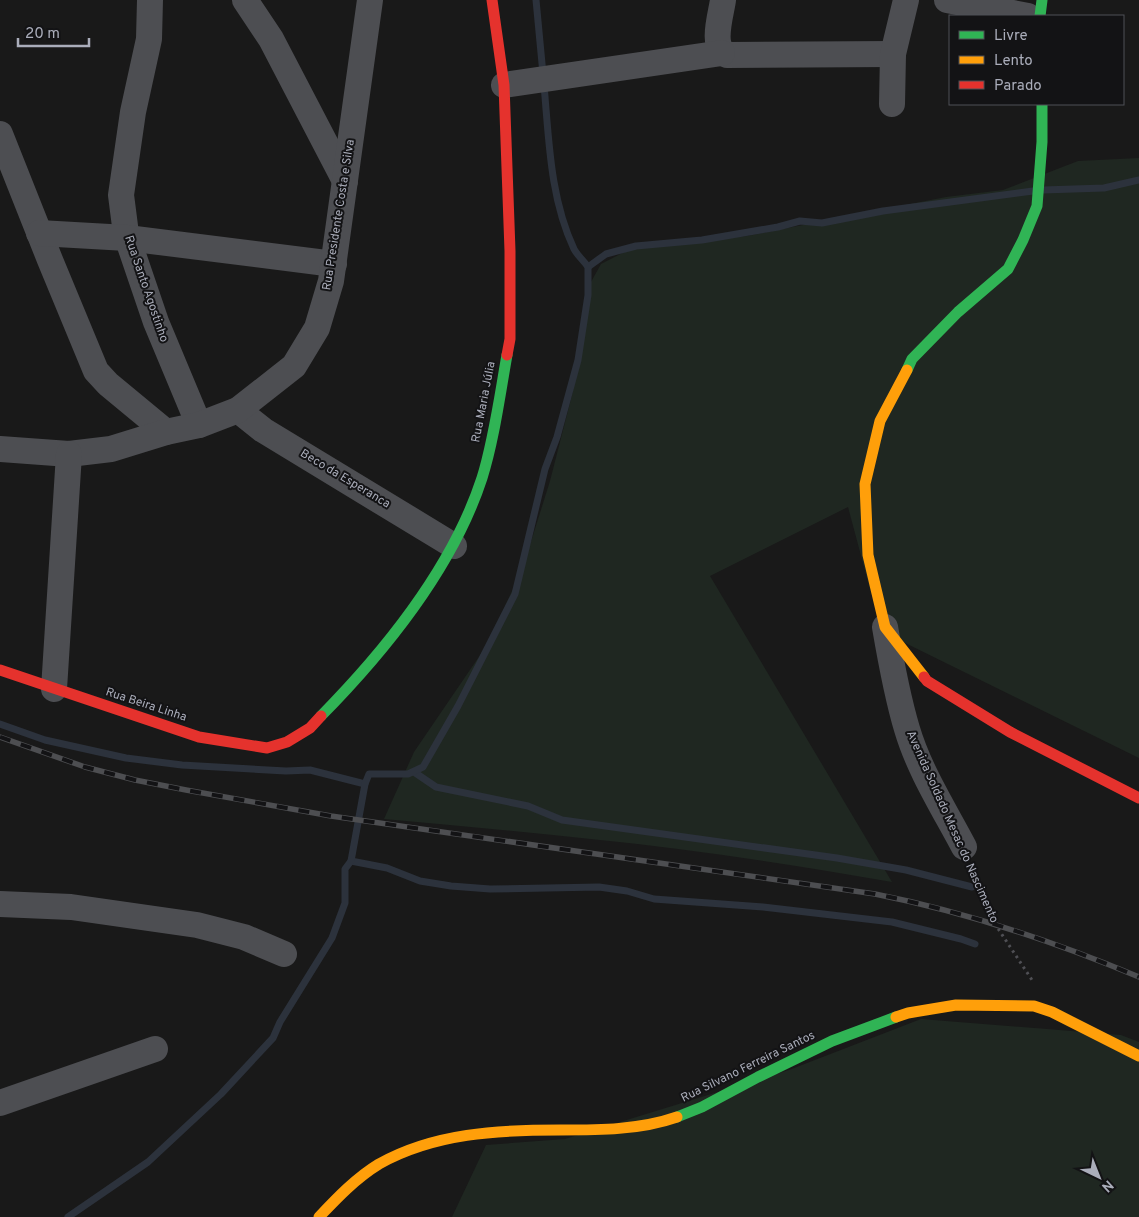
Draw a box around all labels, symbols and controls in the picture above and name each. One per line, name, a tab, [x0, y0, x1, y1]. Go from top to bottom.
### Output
scale bar	[18, 15, 89, 47]
legend	[949, 15, 1124, 105]
text: 20 m	[25, 25, 60, 44]
text: Livre	[994, 27, 1028, 46]
text: Lento	[994, 52, 1033, 71]
text: Parado	[994, 77, 1042, 96]
street label: Rua Presidente Costa e Silva	[319, 138, 359, 292]
street label: Rua Santo Agostinho	[120, 233, 172, 345]
street label: Rua Maria Júlia	[468, 360, 500, 444]
street label: Beco da Esperanca	[297, 446, 393, 512]
street label: Rua Beira Linha	[103, 684, 189, 726]
street label: Avenida Soldado Mesac do Nascimento	[902, 728, 1002, 926]
street label: Rua Silvano Ferreira Santos	[678, 1028, 818, 1106]
north arrow	[1074, 1152, 1124, 1202]
text: N	[1097, 1176, 1116, 1195]

